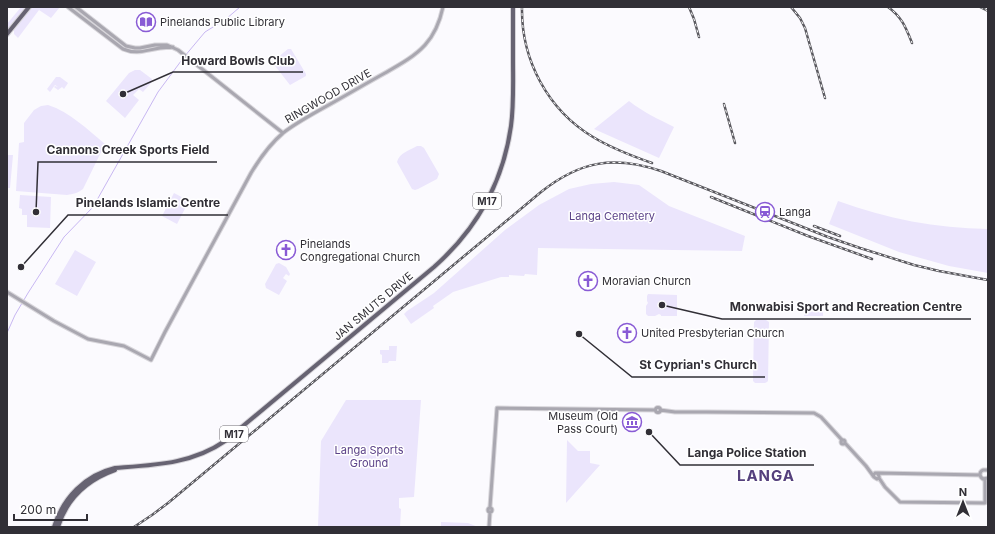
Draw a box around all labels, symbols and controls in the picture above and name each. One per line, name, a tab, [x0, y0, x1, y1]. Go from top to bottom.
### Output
library icon: Pinelands Public Library	[135, 11, 157, 33]
place label: Pinelands Public Library	[160, 15, 285, 29]
callout: Howard Bowls Club	[173, 48, 303, 72]
text: Howard Bowls Club	[181, 53, 295, 68]
street label: RINGWOOD DRIVE	[282, 66, 374, 126]
callout: Cannons Creek Sports Field	[38, 138, 217, 162]
text: Cannons Creek Sports Field	[47, 142, 209, 157]
callout: Pinelands Islamic Centre	[68, 191, 228, 215]
road number: M17	[473, 193, 501, 209]
text: Pinelands Islamic Centre	[76, 195, 220, 210]
station icon: Langa	[754, 201, 776, 223]
place label: Langa	[779, 205, 811, 219]
park label: Langa Cemetery	[569, 209, 655, 223]
place label: Pinelands Congregational Church	[300, 237, 420, 264]
church icon: Pinelands Congregational Church	[275, 239, 297, 261]
street label: JAN SMUTS DRIVE	[330, 269, 416, 343]
church icon: Moravian Churcn	[577, 270, 599, 292]
place label: Moravian Churcn	[602, 274, 691, 288]
callout: Monwabisi Sport and Recreation Centre	[722, 295, 971, 319]
text: Monwabisi Sport and Recreation Centre	[730, 299, 962, 314]
church icon: United Presbyterian Churcn	[616, 322, 638, 344]
place label: United Presbyterian Churcn	[641, 326, 785, 340]
callout: St Cyprian's Church	[632, 353, 765, 377]
text: St Cyprian's Church	[639, 357, 757, 372]
place label: Museum (Old Pass Court)	[548, 409, 618, 436]
museum icon: Museum (Old Pass Court)	[621, 411, 643, 433]
road number: M17	[220, 426, 248, 442]
callout: Langa Police Station	[680, 441, 814, 465]
park label: Langa Sports Ground	[335, 443, 404, 470]
text: Langa Police Station	[688, 445, 806, 460]
district label: LANGA	[737, 466, 795, 485]
north arrow	[943, 482, 983, 522]
text: N	[959, 485, 967, 499]
scale bar	[14, 496, 87, 522]
text: 200 m	[20, 502, 56, 517]

